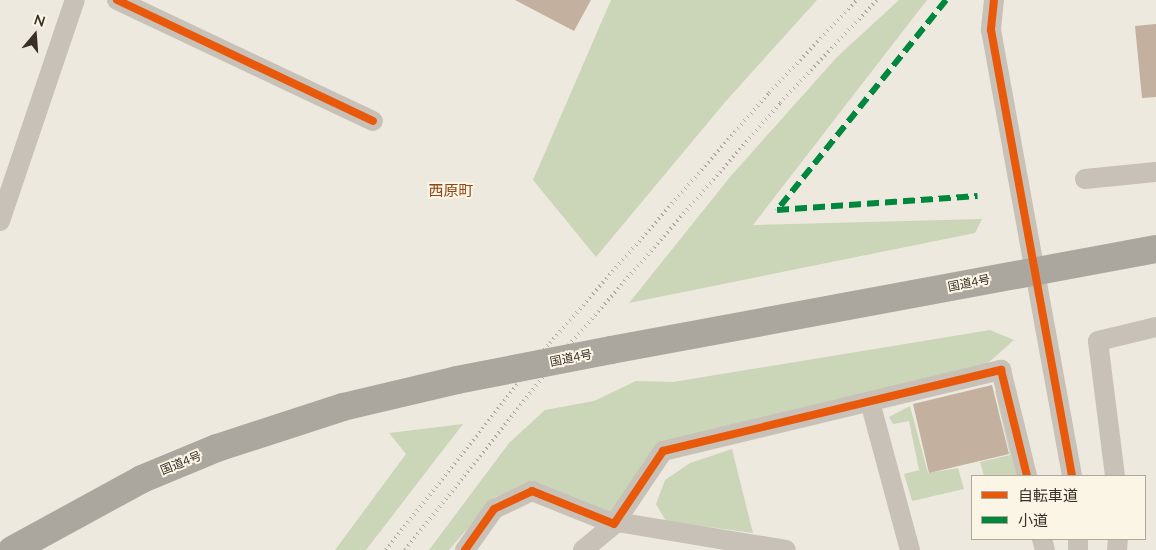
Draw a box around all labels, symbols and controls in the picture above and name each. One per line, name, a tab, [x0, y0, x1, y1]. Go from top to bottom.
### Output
north arrow	[10, 10, 60, 60]
text: N	[32, 11, 48, 30]
district label: 西原町	[429, 182, 473, 200]
street label: 国道4号	[947, 272, 991, 294]
street label: 国道4号	[549, 347, 593, 369]
street label: 国道4号	[158, 448, 204, 478]
legend	[971, 475, 1146, 540]
text: 自転車道	[1018, 486, 1078, 504]
text: 小道	[1018, 511, 1048, 529]

